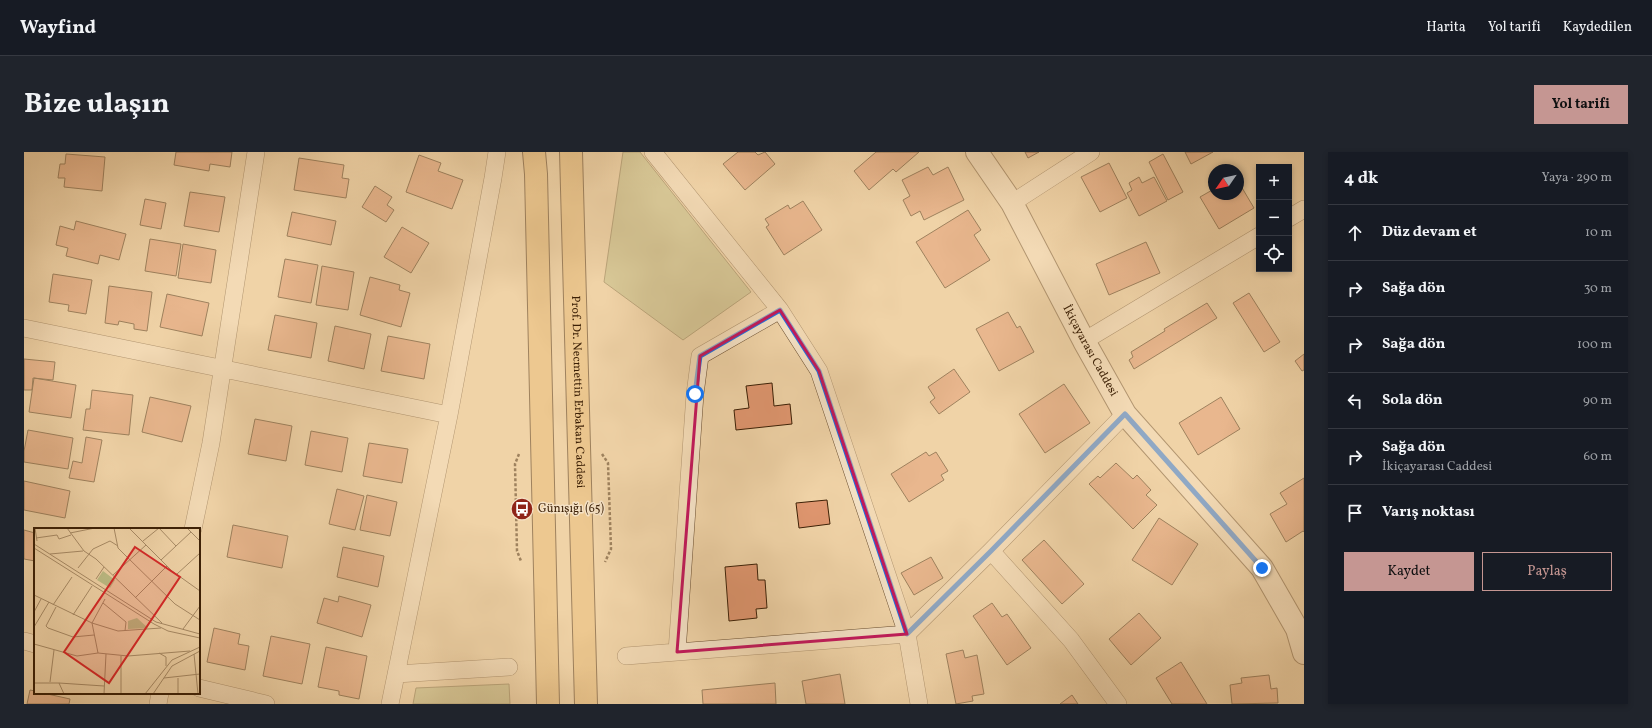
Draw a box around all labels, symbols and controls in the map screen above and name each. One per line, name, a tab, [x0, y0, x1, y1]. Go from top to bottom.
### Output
text: Wayfind	[20, 15, 96, 41]
text: Harita	[1426, 18, 1466, 37]
text: Yol tarifi	[1488, 18, 1541, 37]
text: Kaydedilen	[1563, 18, 1632, 37]
text: Bize ulaşın	[24, 85, 170, 124]
button: Yol tarifi	[1534, 85, 1628, 124]
north arrow	[1208, 164, 1244, 200]
map controls	[1256, 164, 1292, 272]
button: +	[1256, 164, 1292, 200]
text: 4 dk	[1344, 167, 1378, 190]
text: Yaya · 290 m	[1542, 169, 1612, 187]
button: −	[1256, 200, 1292, 236]
icon: ahead	[1344, 222, 1366, 244]
text: Düz devam et	[1382, 222, 1477, 243]
text: 10 m	[1585, 224, 1612, 242]
button: locate	[1256, 236, 1292, 272]
icon: right	[1344, 278, 1366, 300]
text: Sağa dön	[1382, 278, 1446, 299]
text: 30 m	[1584, 280, 1612, 298]
street label: Prof. Dr. Necmettin Erbakan Caddesi	[567, 295, 588, 489]
street label: İkiçayarası Caddesi	[1059, 302, 1122, 400]
icon: right	[1344, 334, 1366, 356]
text: Sağa dön	[1382, 334, 1446, 355]
text: 100 m	[1577, 336, 1612, 354]
route start	[686, 385, 704, 403]
icon: left	[1344, 390, 1366, 412]
text: Sola dön	[1382, 390, 1443, 411]
text: 90 m	[1583, 392, 1612, 410]
text: Sağa dön	[1382, 437, 1446, 458]
icon: right	[1344, 446, 1366, 468]
text: 60 m	[1584, 448, 1612, 466]
text: İkiçayarası Caddesi	[1382, 458, 1492, 476]
bus stop icon: Günışığı (65)	[509, 496, 535, 522]
place label: Günışığı (65)	[538, 501, 605, 517]
icon: arrive	[1344, 502, 1366, 524]
text: Varış noktası	[1382, 502, 1475, 523]
inset map	[34, 528, 200, 694]
button: Kaydet	[1344, 552, 1474, 591]
button: Paylaş	[1482, 552, 1612, 591]
route end	[1253, 559, 1271, 577]

